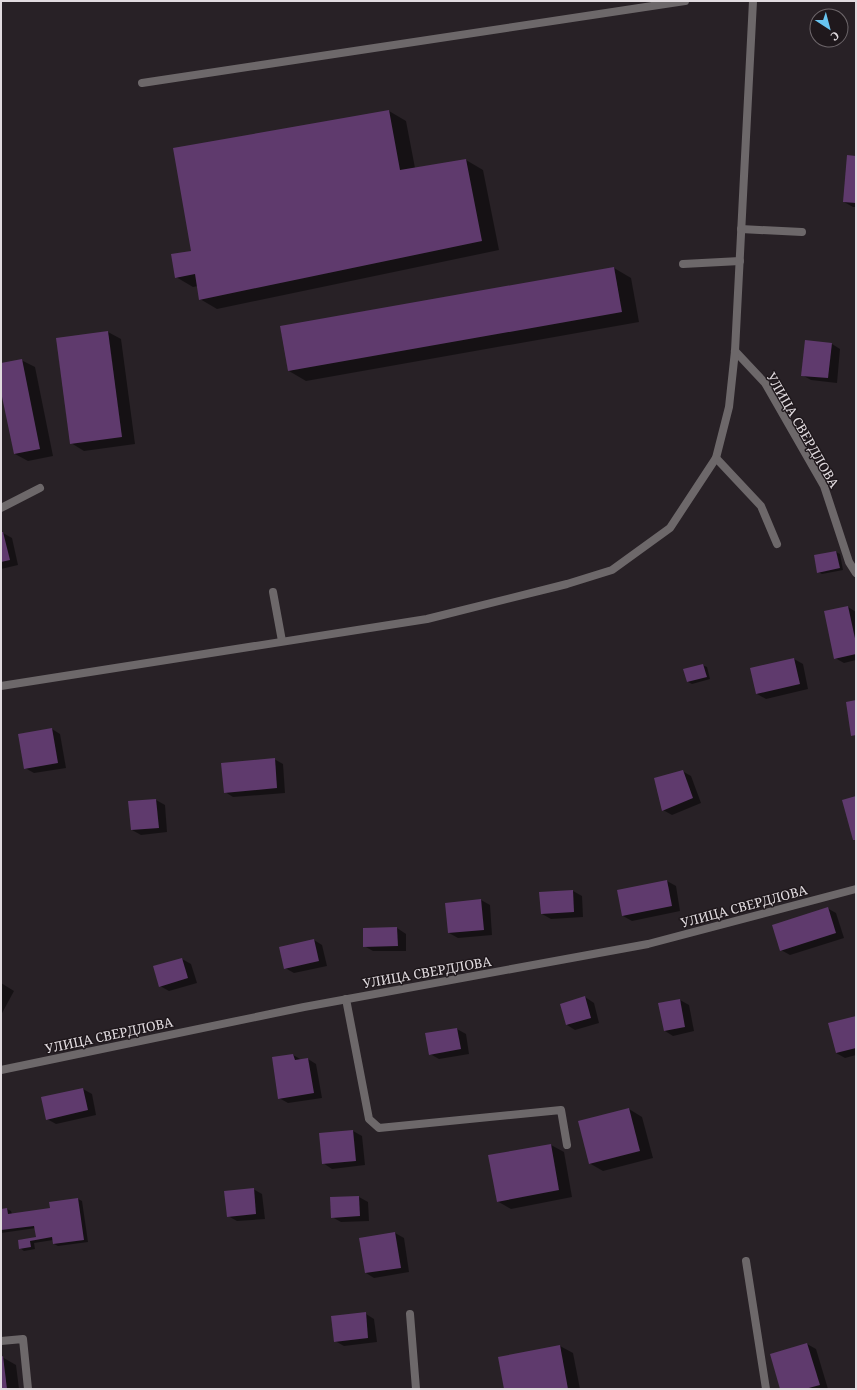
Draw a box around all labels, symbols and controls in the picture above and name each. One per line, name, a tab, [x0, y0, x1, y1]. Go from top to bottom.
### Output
north arrow	[809, 8, 849, 48]
text: С	[828, 28, 843, 45]
street label: УЛИЦА СВЕРДЛОВА	[763, 369, 844, 492]
street label: УЛИЦА СВЕРДЛОВА	[679, 880, 810, 932]
street label: УЛИЦА СВЕРДЛОВА	[361, 952, 494, 992]
street label: УЛИЦА СВЕРДЛОВА	[43, 1012, 175, 1057]

